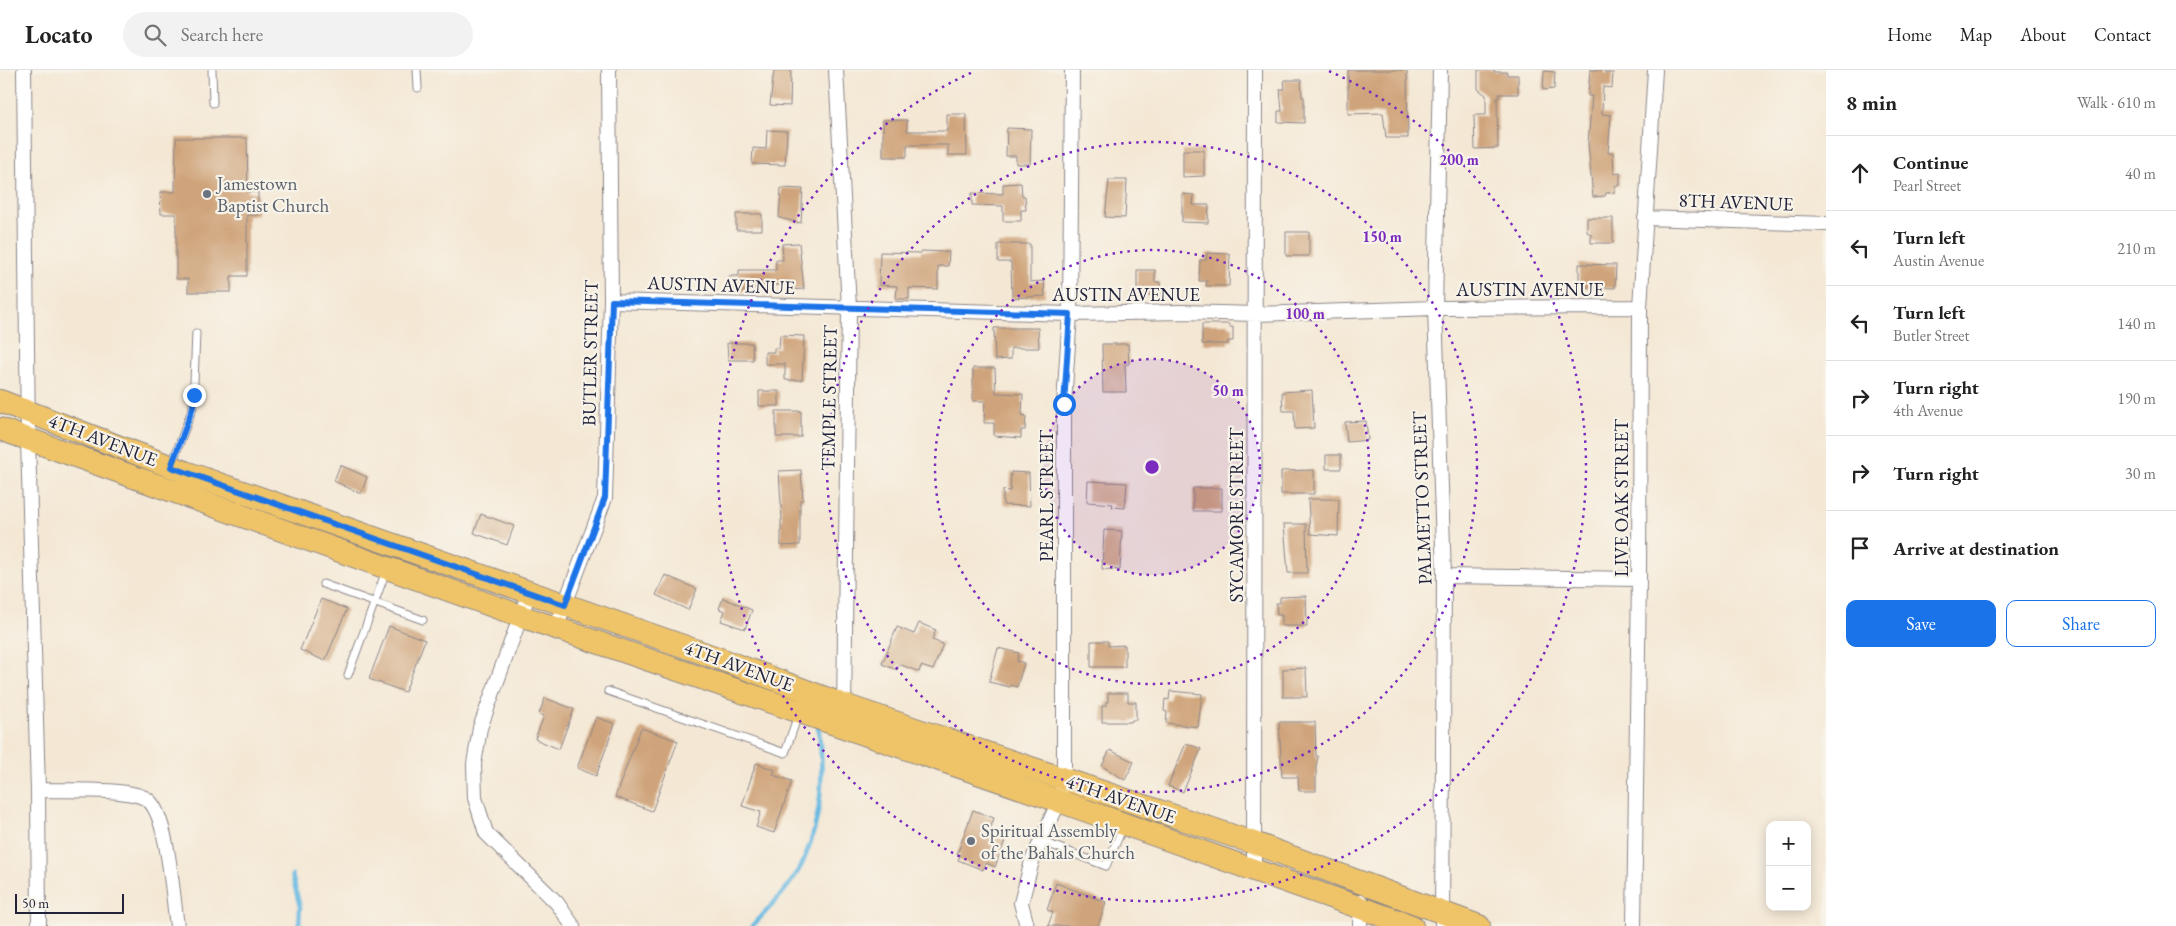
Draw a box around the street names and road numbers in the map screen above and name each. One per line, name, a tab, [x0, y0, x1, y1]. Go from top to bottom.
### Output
street label: 8TH AVENUE	[1678, 188, 1794, 217]
street label: AUSTIN AVENUE	[646, 270, 796, 300]
street label: AUSTIN AVENUE	[1455, 277, 1604, 302]
street label: BUTLER STREET	[576, 279, 604, 426]
street label: AUSTIN AVENUE	[1051, 282, 1200, 307]
street label: TEMPLE STREET	[815, 325, 843, 471]
street label: 4TH AVENUE	[45, 408, 161, 472]
street label: PALMETTO STREET	[1406, 411, 1438, 585]
street label: LIVE OAK STREET	[1609, 419, 1634, 577]
street label: SYCAMORE STREET	[1224, 427, 1249, 603]
street label: PEARL STREET	[1034, 430, 1059, 562]
street label: 4TH AVENUE	[681, 635, 797, 697]
street label: 4TH AVENUE	[1063, 768, 1180, 830]

